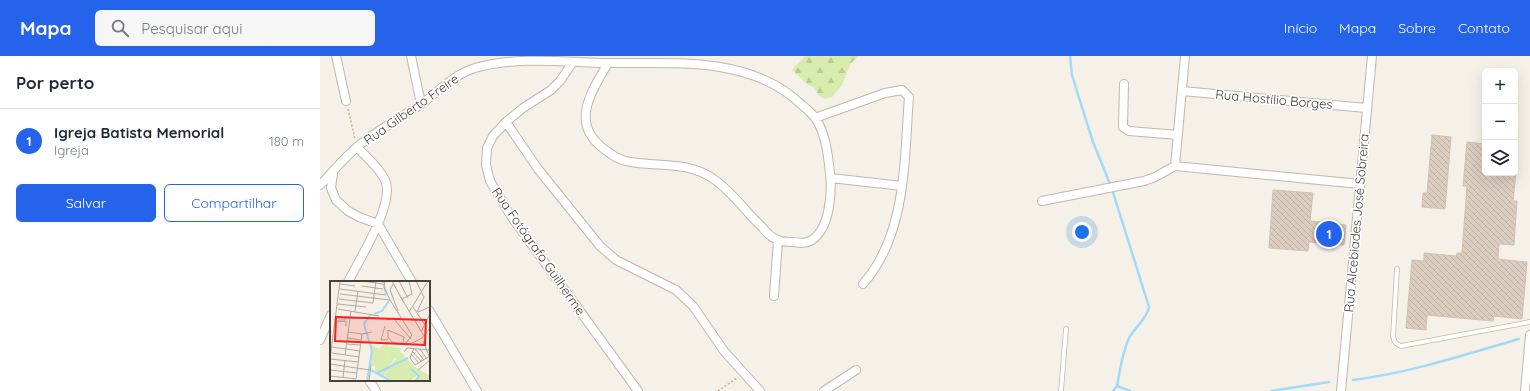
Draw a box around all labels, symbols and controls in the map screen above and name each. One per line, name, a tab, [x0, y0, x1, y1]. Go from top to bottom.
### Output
search box	[95, 10, 375, 46]
text: Mapa	[20, 16, 71, 40]
icon: search	[109, 17, 131, 39]
text: Pesquisar aqui	[141, 19, 243, 38]
text: Início	[1284, 19, 1317, 37]
text: Mapa	[1339, 19, 1376, 37]
text: Sobre	[1398, 19, 1436, 37]
text: Contato	[1458, 19, 1510, 37]
map controls	[1482, 68, 1518, 176]
button: +	[1482, 68, 1518, 104]
street label: Rua Gilberto Freire	[360, 70, 462, 148]
text: Por perto	[16, 72, 94, 93]
street label: Rua Hostílio Borges	[1215, 86, 1333, 112]
button: −	[1482, 104, 1518, 140]
text: Igreja Batista Memorial	[54, 123, 224, 142]
text: 1	[26, 133, 32, 149]
text: 180 m	[269, 133, 304, 149]
street label: Rua Alcebiades José Sobreira	[1340, 133, 1372, 313]
button: layers	[1482, 140, 1518, 176]
text: Igreja	[54, 142, 89, 158]
button: Salvar	[16, 184, 156, 222]
button: Compartilhar	[164, 184, 304, 222]
street label: Rua Fotógrafo Guilherme	[489, 184, 589, 318]
pin: 1	[1316, 219, 1342, 249]
your location	[1072, 222, 1092, 242]
inset map	[330, 281, 430, 381]

